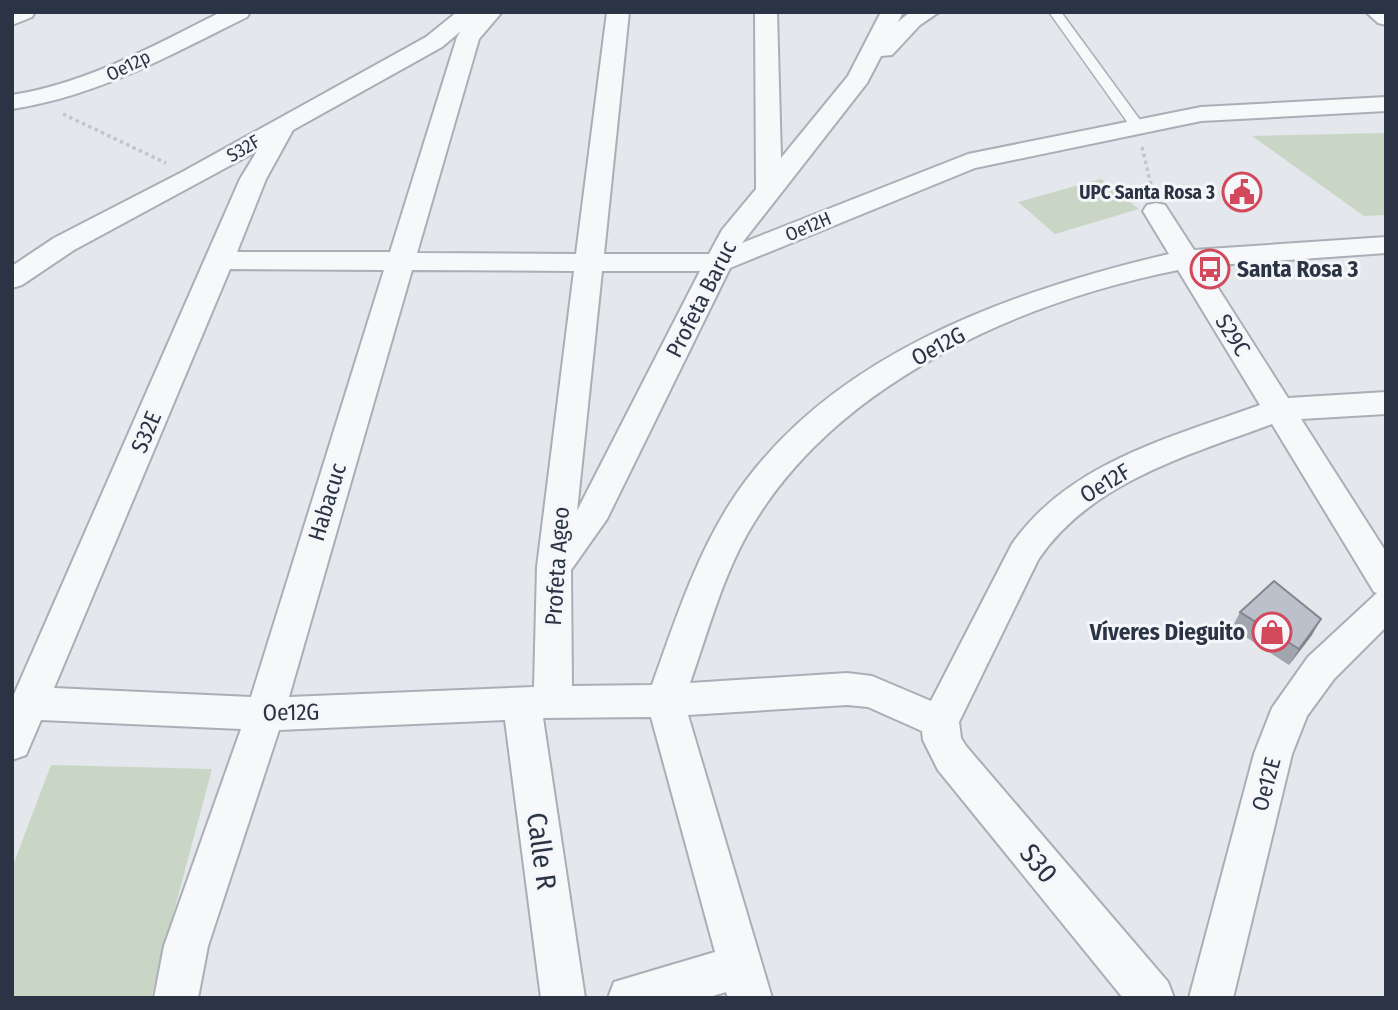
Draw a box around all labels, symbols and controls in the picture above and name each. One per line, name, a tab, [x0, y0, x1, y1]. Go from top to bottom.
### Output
street label: Oe12p	[102, 45, 154, 86]
street label: S32F	[223, 130, 264, 167]
public building icon: UPC Santa Rosa 3	[1221, 171, 1263, 213]
place label: UPC Santa Rosa 3	[1079, 181, 1215, 204]
street label: Oe12H	[782, 207, 835, 246]
street label: Profeta Baruc	[660, 236, 742, 362]
bus stop icon: Santa Rosa 3	[1189, 248, 1231, 290]
place label: Santa Rosa 3	[1237, 255, 1359, 283]
street label: S29C	[1209, 309, 1257, 361]
street label: Oe12G	[906, 320, 970, 372]
street label: S32E	[125, 407, 167, 457]
street label: Oe12F	[1075, 457, 1135, 509]
street label: Habacuc	[302, 459, 352, 544]
street label: Profeta Ageo	[539, 506, 575, 626]
shop icon: Víveres Dieguito	[1251, 611, 1293, 653]
place label: Víveres Dieguito	[1089, 618, 1245, 646]
street label: Oe12G	[262, 698, 320, 726]
street label: Oe12E	[1245, 754, 1287, 814]
street label: Calle R	[520, 810, 563, 892]
street label: S30	[1013, 837, 1064, 890]

